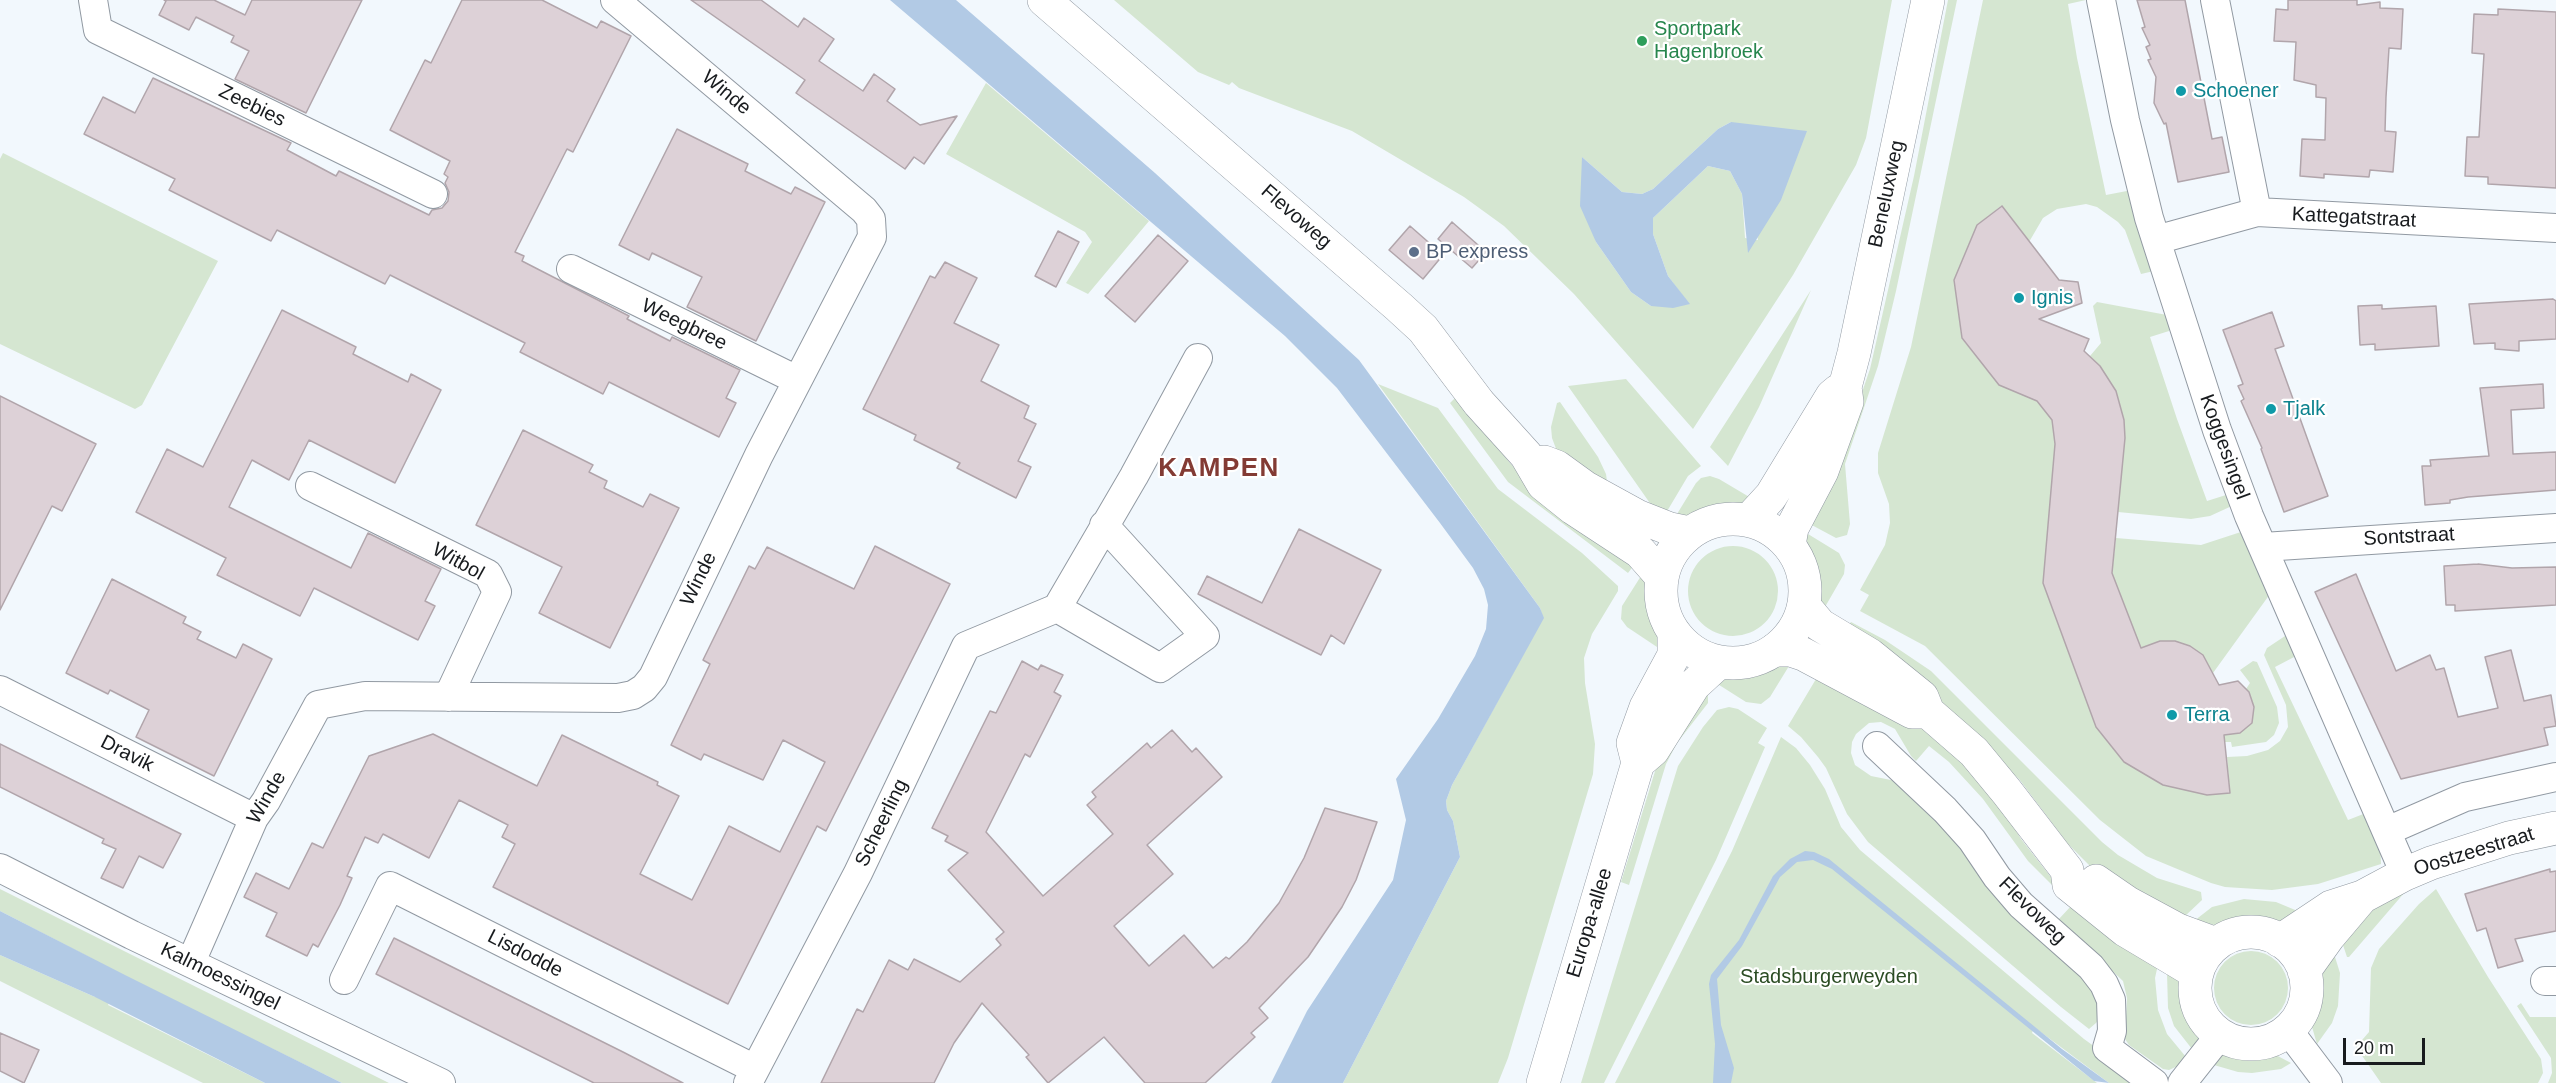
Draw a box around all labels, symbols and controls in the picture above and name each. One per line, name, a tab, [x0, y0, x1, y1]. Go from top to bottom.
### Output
place label: Sportpark Hagenbroek	[1654, 17, 1763, 64]
marker: Sportpark Hagenbroek	[1635, 34, 1649, 48]
street label: Winde	[697, 66, 755, 120]
place label: Schoener	[2193, 79, 2279, 103]
street label: Zeebies	[215, 80, 289, 132]
marker: Schoener	[2174, 84, 2188, 98]
street label: Beneluxweg	[1864, 138, 1910, 250]
street label: Flevoweg	[1256, 180, 1336, 254]
street label: Kattegatstraat	[2291, 203, 2417, 233]
place label: BP express	[1426, 240, 1528, 264]
marker: BP express	[1407, 245, 1421, 259]
place label: Ignis	[2031, 286, 2073, 310]
marker: Ignis	[2012, 291, 2026, 305]
street label: Weegbree	[637, 294, 731, 356]
street label: Koggesingel	[2194, 391, 2254, 503]
place label: Tjalk	[2283, 397, 2325, 421]
marker: Tjalk	[2264, 402, 2278, 416]
district label: KAMPEN	[1158, 453, 1280, 485]
street label: Sontstraat	[2363, 523, 2455, 551]
street label: Witbol	[428, 538, 488, 586]
street label: Winde	[676, 548, 722, 610]
place label: Terra	[2184, 703, 2230, 727]
marker: Terra	[2165, 708, 2179, 722]
street label: Dravik	[96, 730, 158, 778]
street label: Winde	[242, 767, 292, 829]
street label: Scheerling	[851, 775, 913, 871]
street label: Oostzeestraat	[2411, 822, 2537, 882]
street label: Europa-allee	[1562, 865, 1618, 981]
street label: Flevoweg	[1993, 872, 2071, 950]
street label: Lisdodde	[483, 925, 567, 983]
street label: Kalmoessingel	[156, 938, 284, 1016]
park label: Stadsburgerweyden	[1740, 965, 1918, 989]
scale bar	[2346, 1026, 2428, 1064]
text: 20 m	[2354, 1038, 2394, 1058]

